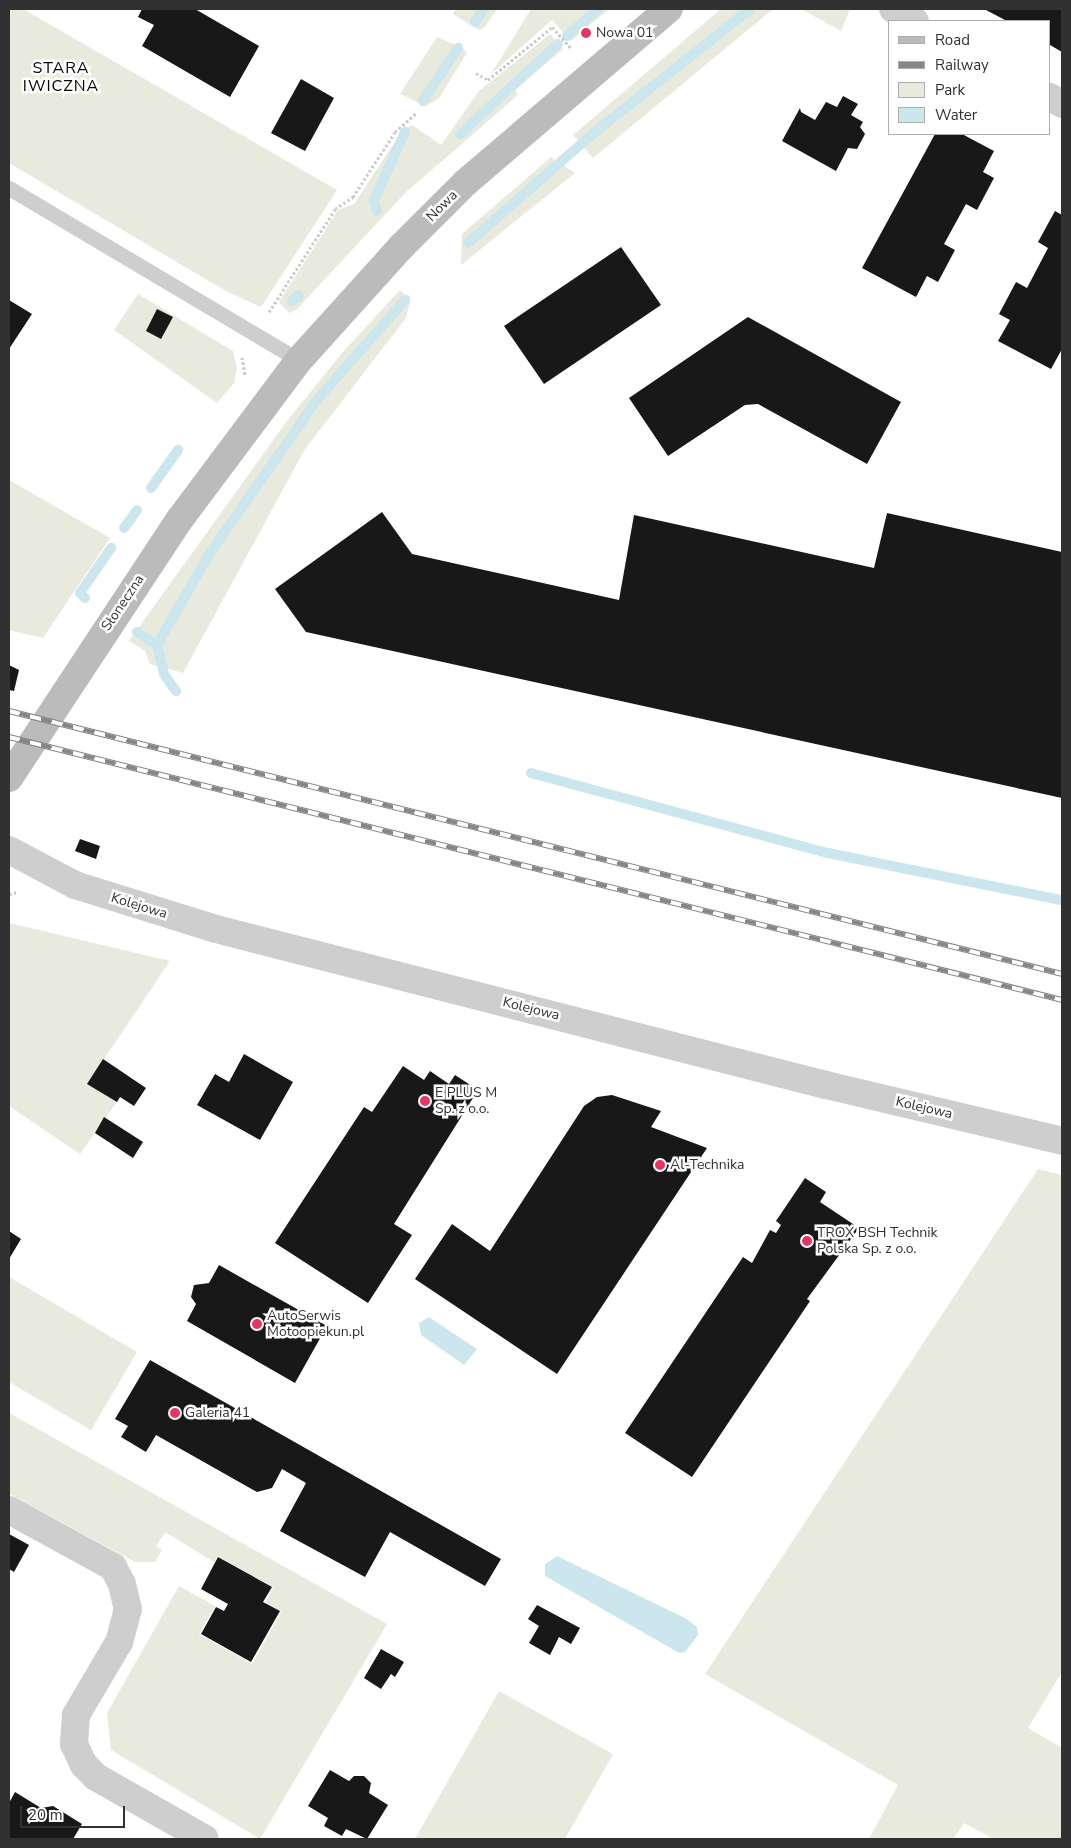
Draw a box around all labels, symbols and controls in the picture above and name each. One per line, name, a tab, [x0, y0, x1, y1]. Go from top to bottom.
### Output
legend	[888, 20, 1051, 135]
place label: Nowa 01	[596, 25, 653, 41]
marker: Nowa 01	[580, 27, 592, 39]
text: Road	[935, 30, 970, 50]
text: Railway	[935, 55, 989, 75]
district label: STARA IWICZNA	[22, 58, 100, 96]
text: Park	[935, 80, 965, 100]
text: Water	[935, 105, 977, 125]
street label: Nowa	[423, 187, 461, 225]
street label: Słoneczna	[98, 572, 148, 634]
street label: Kolejowa	[109, 889, 169, 923]
street label: Kolejowa	[501, 994, 561, 1024]
place label: E PLUS M Sp. z o.o.	[435, 1085, 497, 1118]
street label: Kolejowa	[894, 1093, 954, 1123]
marker: E PLUS M Sp. z o.o.	[419, 1095, 431, 1107]
place label: Al-Technika	[670, 1157, 744, 1173]
marker: Al-Technika	[654, 1159, 666, 1171]
place label: TROX BSH Technik Polska Sp. z o.o.	[817, 1225, 938, 1258]
marker: TROX BSH Technik Polska Sp. z o.o.	[801, 1235, 813, 1247]
place label: AutoSerwis Motoopiekun.pl	[267, 1308, 364, 1340]
marker: AutoSerwis Motoopiekun.pl	[251, 1318, 263, 1330]
place label: Galeria 41	[185, 1405, 250, 1421]
marker: Galeria 41	[169, 1407, 181, 1419]
scale bar	[22, 1796, 128, 1828]
text: 20 m	[28, 1805, 63, 1825]

